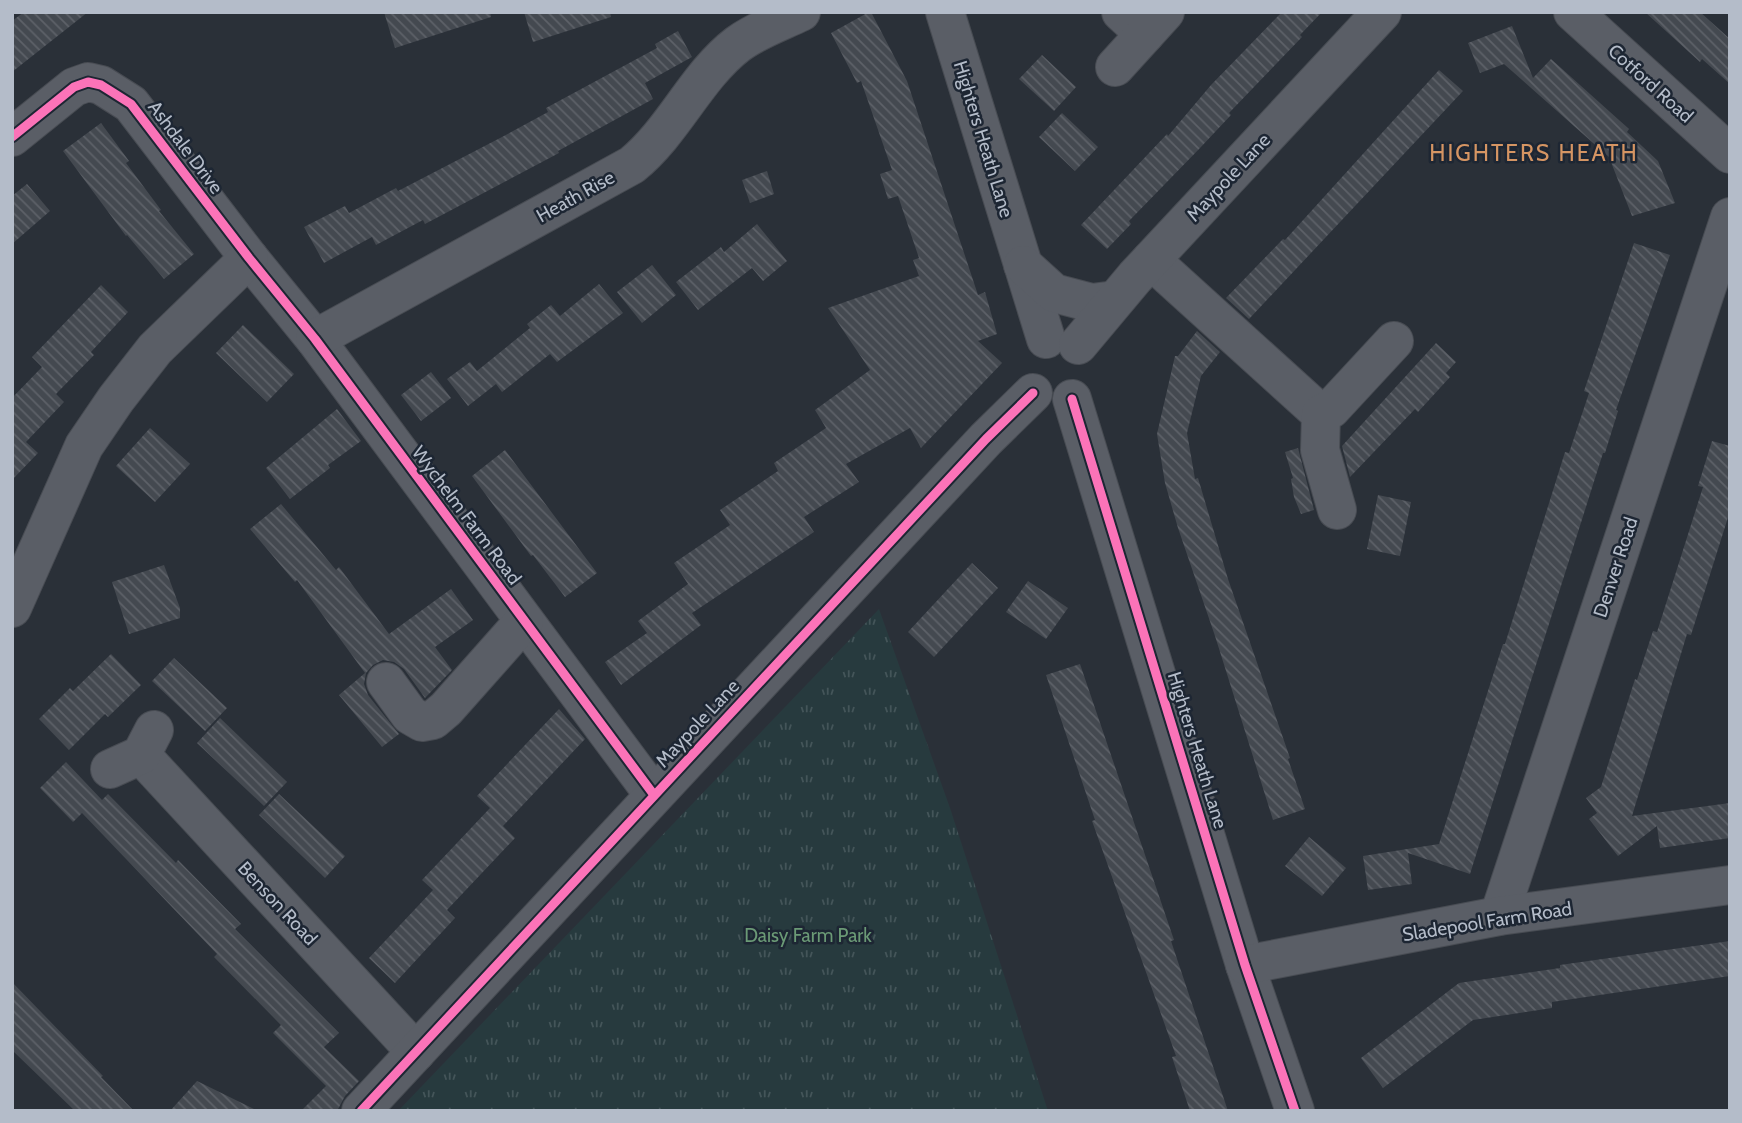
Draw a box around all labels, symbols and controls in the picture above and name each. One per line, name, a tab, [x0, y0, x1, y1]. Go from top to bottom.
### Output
street label: Cotford Road	[1603, 39, 1698, 128]
street label: Highters Heath Lane	[949, 58, 1018, 221]
street label: Ashdale Drive	[143, 96, 228, 199]
street label: Maypole Lane	[1182, 128, 1275, 226]
district label: HIGHTERS HEATH	[1429, 139, 1639, 167]
street label: Heath Rise	[532, 165, 619, 227]
street label: Wychelm Farm Road	[407, 442, 526, 589]
street label: Denver Road	[1588, 514, 1643, 620]
street label: Highters Heath Lane	[1163, 669, 1232, 832]
street label: Maypole Lane	[651, 674, 744, 772]
street label: Benson Road	[233, 857, 322, 950]
street label: Sladepool Farm Road	[1401, 897, 1573, 946]
park label: Daisy Farm Park	[744, 924, 872, 947]

